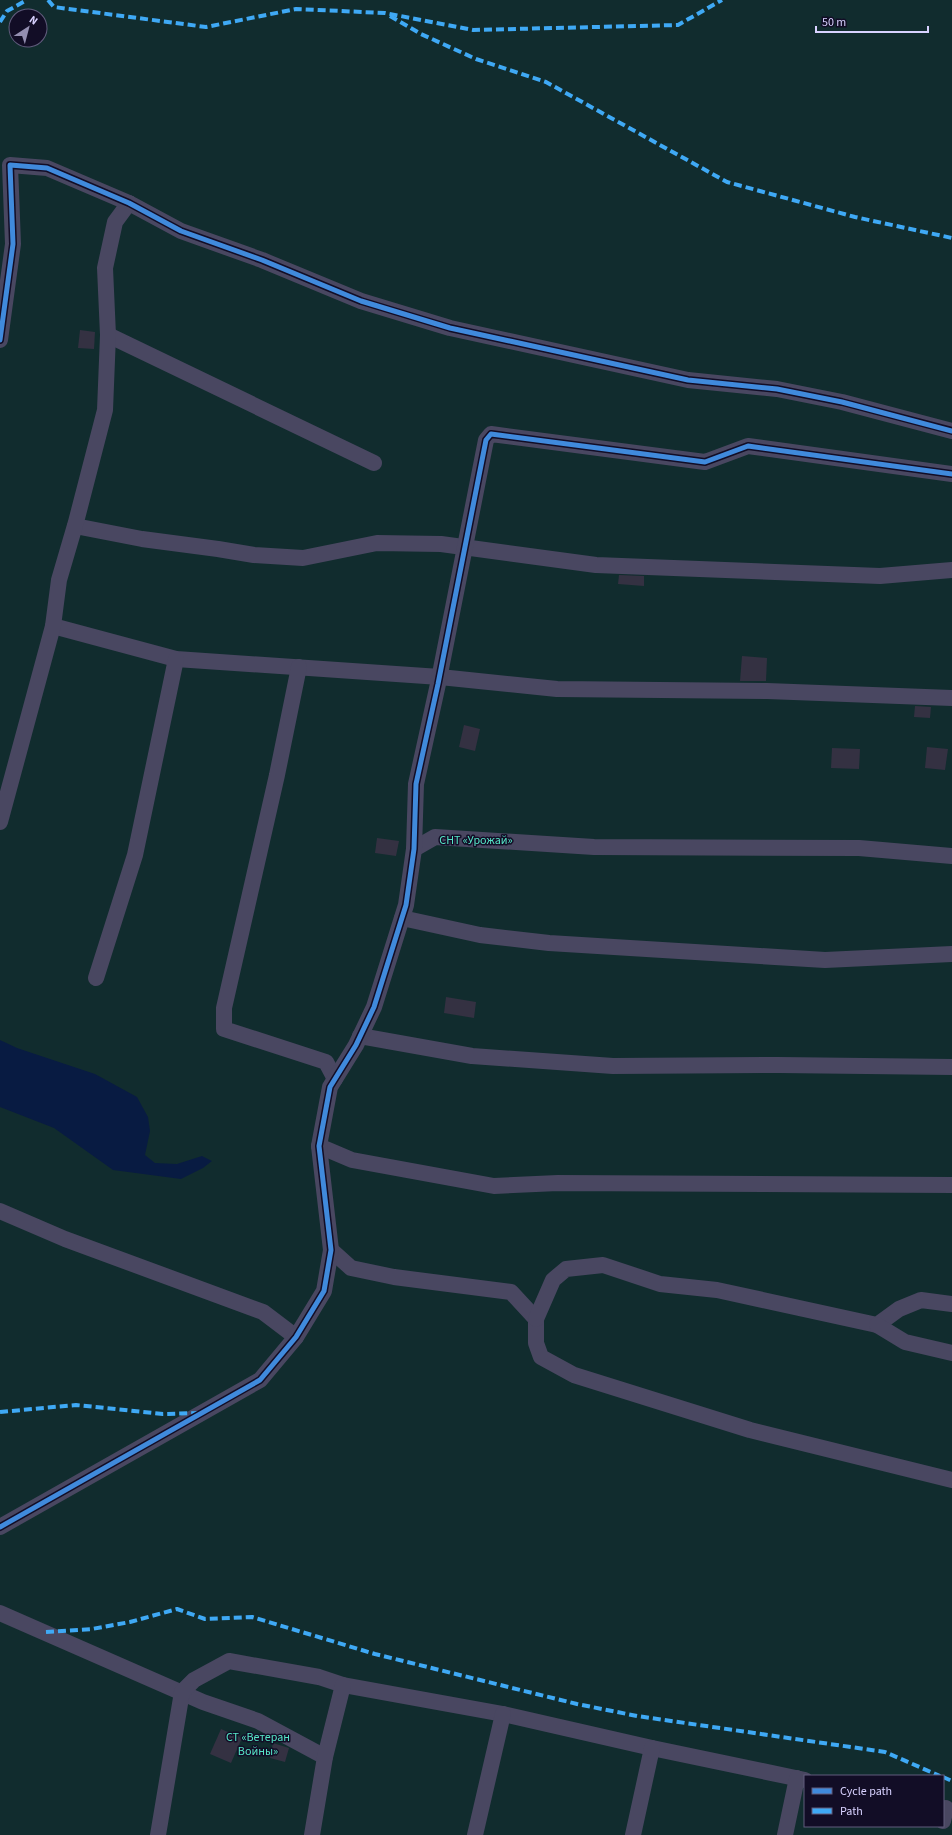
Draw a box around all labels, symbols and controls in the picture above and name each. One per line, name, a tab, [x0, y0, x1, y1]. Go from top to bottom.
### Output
north arrow	[8, 8, 48, 48]
scale bar	[816, 8, 928, 34]
text: N	[26, 12, 41, 29]
text: 50 m	[822, 14, 846, 31]
park label: СНТ «Урожай»	[439, 832, 513, 849]
park label: СТ «Ветеран Войны»	[226, 1729, 290, 1760]
legend	[804, 1775, 944, 1827]
text: Cycle path	[840, 1783, 892, 1800]
text: Path	[840, 1803, 863, 1820]

